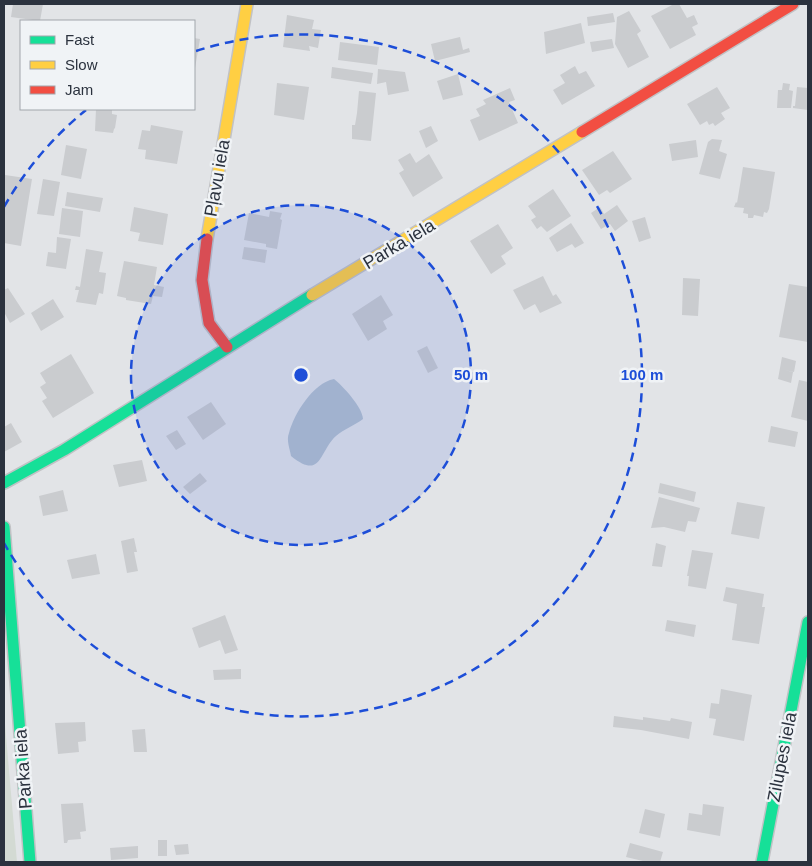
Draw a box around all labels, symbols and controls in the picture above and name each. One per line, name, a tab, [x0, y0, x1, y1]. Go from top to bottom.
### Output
legend	[20, 20, 195, 110]
text: Fast	[65, 31, 95, 48]
text: Slow	[65, 56, 98, 73]
text: Jam	[65, 81, 93, 98]
street label: Pļavu iela	[200, 137, 234, 218]
street label: Parka iela	[360, 214, 439, 273]
centre of rings	[292, 366, 310, 384]
text: 50 m	[454, 366, 488, 383]
text: 100 m	[621, 366, 663, 383]
street label: Zilupes iela	[763, 709, 801, 804]
street label: Parka iela	[10, 727, 36, 810]

